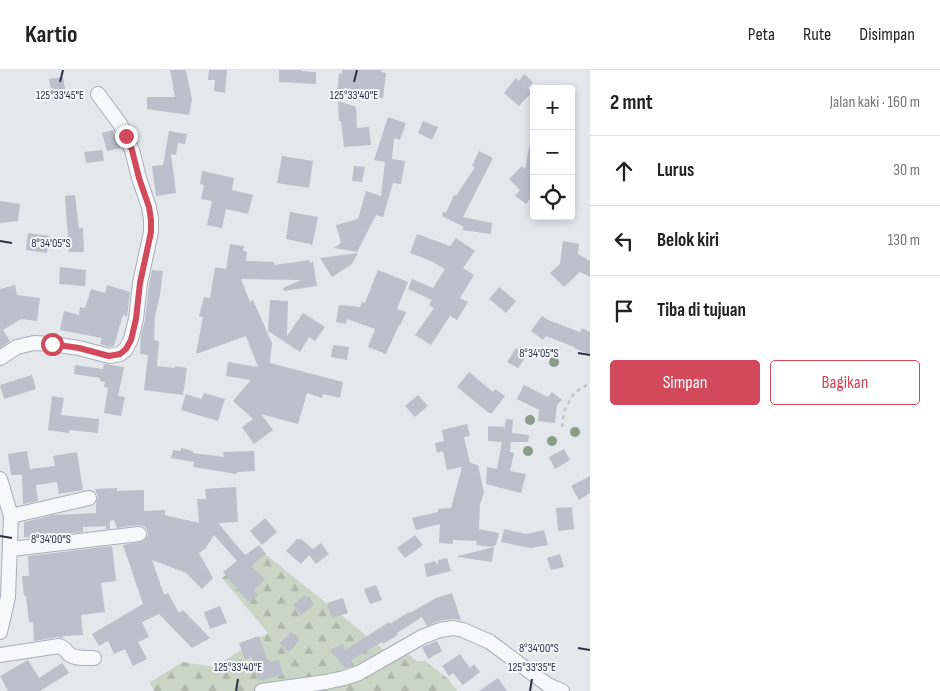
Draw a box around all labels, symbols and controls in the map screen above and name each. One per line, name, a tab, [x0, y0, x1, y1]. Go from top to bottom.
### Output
text: Kartio	[25, 20, 77, 49]
text: Peta	[748, 24, 775, 45]
text: Rute	[803, 24, 831, 45]
text: Disimpan	[859, 24, 915, 45]
map controls	[530, 85, 575, 220]
button: +	[530, 85, 575, 130]
text: 125°33'45"E	[36, 88, 84, 103]
text: 125°33'40"E	[330, 88, 378, 103]
text: 2 mnt	[610, 90, 653, 115]
text: Jalan kaki · 160 m	[830, 93, 920, 112]
route end	[115, 125, 138, 148]
button: −	[530, 130, 575, 175]
icon: ahead	[610, 157, 638, 185]
text: Lurus	[657, 159, 694, 182]
text: 30 m	[893, 161, 920, 180]
button: locate	[530, 175, 575, 220]
icon: left	[610, 227, 638, 255]
text: Belok kiri	[657, 229, 719, 252]
text: 130 m	[888, 231, 920, 250]
text: 8°34'05"S	[31, 236, 71, 251]
icon: arrive	[610, 297, 638, 325]
text: Tiba di tujuan	[657, 299, 746, 322]
route start	[41, 333, 64, 356]
text: 8°34'05"S	[519, 346, 559, 361]
button: Simpan	[610, 360, 760, 405]
button: Bagikan	[770, 360, 920, 405]
text: 8°34'00"S	[31, 532, 71, 547]
text: 8°34'00"S	[519, 641, 559, 656]
text: 125°33'40"E	[214, 660, 262, 675]
text: 125°33'35"E	[508, 660, 556, 675]

